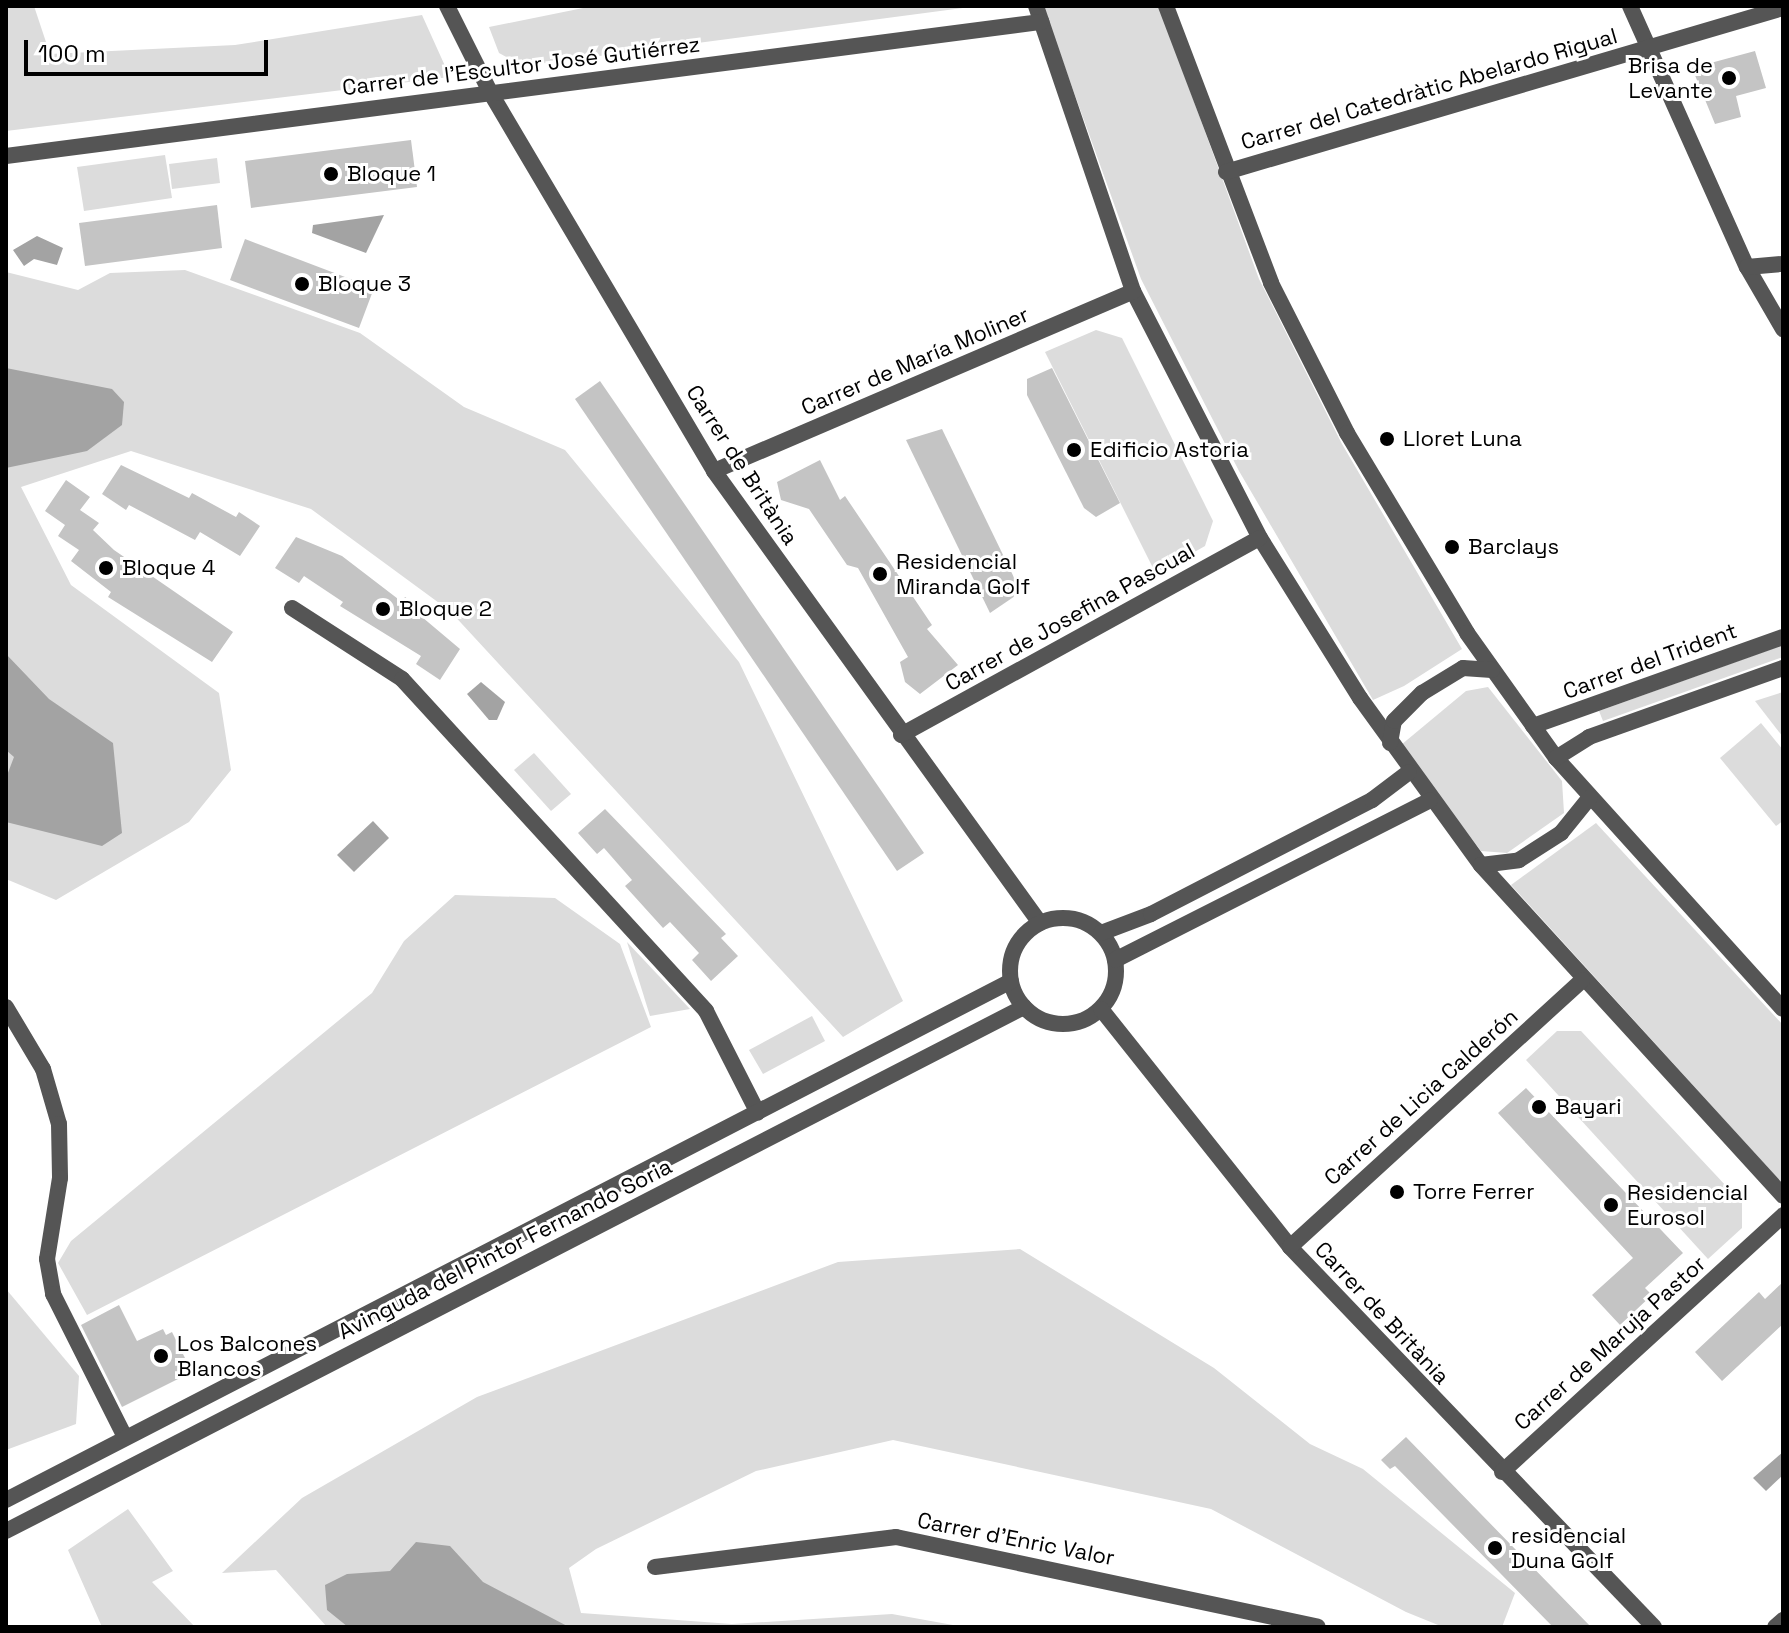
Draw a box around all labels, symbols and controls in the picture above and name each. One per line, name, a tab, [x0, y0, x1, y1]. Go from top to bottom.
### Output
street label: Carrer del Catedràtic Abelardo Rigual	[1238, 22, 1620, 156]
scale bar	[28, 24, 272, 74]
street label: Carrer de l'Escultor José Gutiérrez	[341, 31, 701, 101]
text: 100 m	[38, 38, 106, 69]
place label: Brisa de Levante	[1628, 52, 1713, 104]
marker: Brisa de Levante	[1720, 69, 1738, 87]
place label: Bloque 1	[347, 161, 436, 187]
marker: Bloque 1	[322, 165, 340, 183]
place label: Bloque 3	[318, 271, 411, 297]
marker: Bloque 3	[293, 275, 311, 293]
street label: Carrer de María Moliner	[797, 301, 1033, 421]
street label: Carrer de Britània	[680, 380, 804, 550]
place label: Lloret Luna	[1403, 426, 1522, 452]
marker: Lloret Luna	[1378, 430, 1396, 448]
place label: Edificio Astoria	[1090, 437, 1249, 463]
marker: Edificio Astoria	[1065, 441, 1083, 459]
place label: Barclays	[1468, 534, 1559, 560]
street label: Carrer de Josefina Pascual	[941, 537, 1199, 697]
marker: Barclays	[1443, 538, 1461, 556]
place label: Residencial Miranda Golf	[896, 548, 1030, 600]
place label: Bloque 4	[122, 555, 216, 581]
marker: Bloque 4	[97, 559, 115, 577]
marker: Residencial Miranda Golf	[871, 565, 889, 583]
place label: Bloque 2	[399, 596, 492, 622]
marker: Bloque 2	[374, 600, 392, 618]
street label: Carrer del Trident	[1559, 617, 1741, 705]
street label: Carrer de Licia Calderón	[1319, 1003, 1523, 1191]
place label: Bayari	[1555, 1094, 1622, 1120]
marker: Bayari	[1530, 1098, 1548, 1116]
street label: Avinguda del Pintor Fernando Soria	[334, 1153, 676, 1345]
place label: Torre Ferrer	[1413, 1179, 1534, 1205]
place label: Residencial Eurosol	[1627, 1179, 1748, 1230]
marker: Torre Ferrer	[1388, 1183, 1406, 1201]
marker: Residencial Eurosol	[1602, 1196, 1620, 1214]
street label: Carrer de Britània	[1309, 1236, 1455, 1390]
street label: Carrer de Maruja Pastor	[1509, 1250, 1711, 1436]
place label: Los Balcones Blancos	[177, 1330, 317, 1382]
marker: Los Balcones Blancos	[152, 1347, 170, 1365]
street label: Carrer d'Enric Valor	[915, 1507, 1117, 1571]
place label: residencial Duna Golf	[1511, 1522, 1626, 1574]
marker: residencial Duna Golf	[1486, 1539, 1504, 1557]

